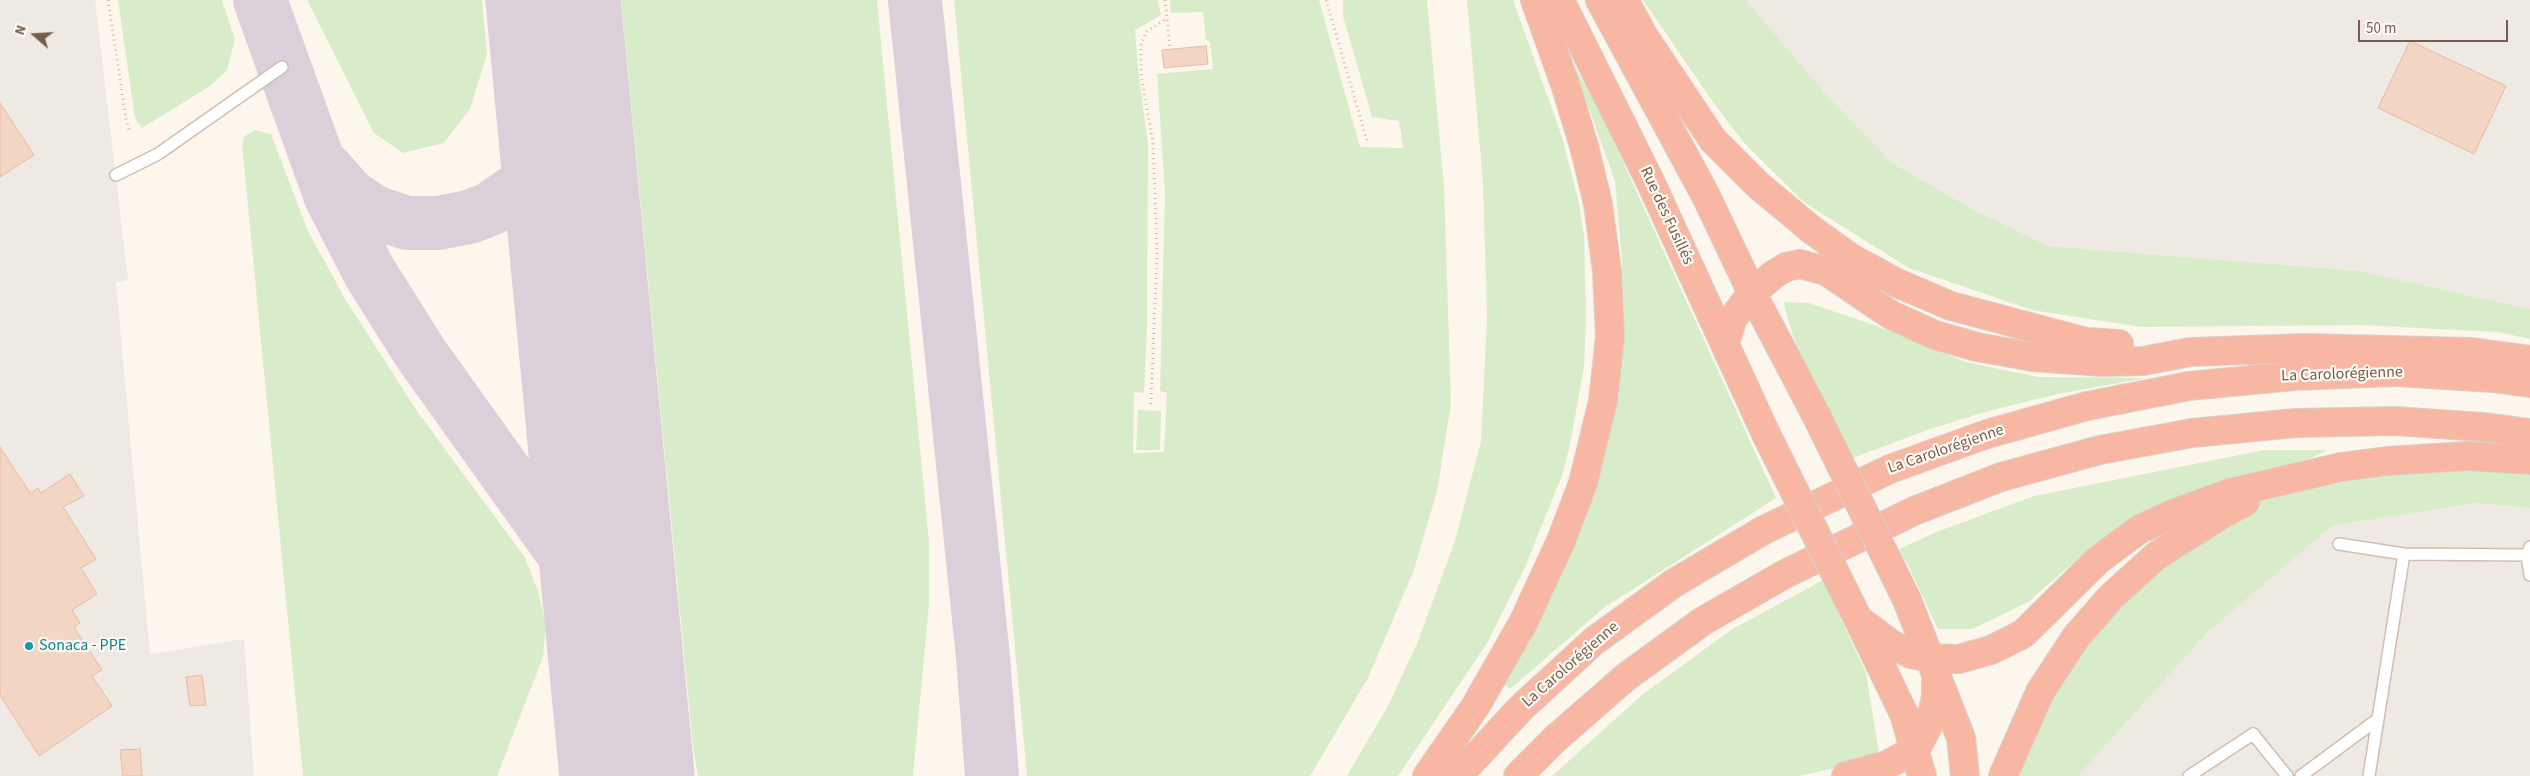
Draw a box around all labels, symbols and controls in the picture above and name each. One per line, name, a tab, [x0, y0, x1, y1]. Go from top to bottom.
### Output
north arrow	[10, 10, 60, 60]
scale bar	[2360, 10, 2510, 42]
text: 50 m	[2366, 18, 2396, 39]
text: N	[10, 22, 32, 38]
street label: Rue des Fusillés	[1635, 164, 1697, 268]
street label: La Carolorégienne	[2281, 363, 2403, 387]
street label: La Carolorégienne	[1885, 421, 2007, 479]
street label: La Carolorégienne	[1519, 618, 1623, 712]
place label: Sonaca - PPE	[39, 636, 126, 656]
marker: Sonaca - PPE	[23, 640, 35, 652]

